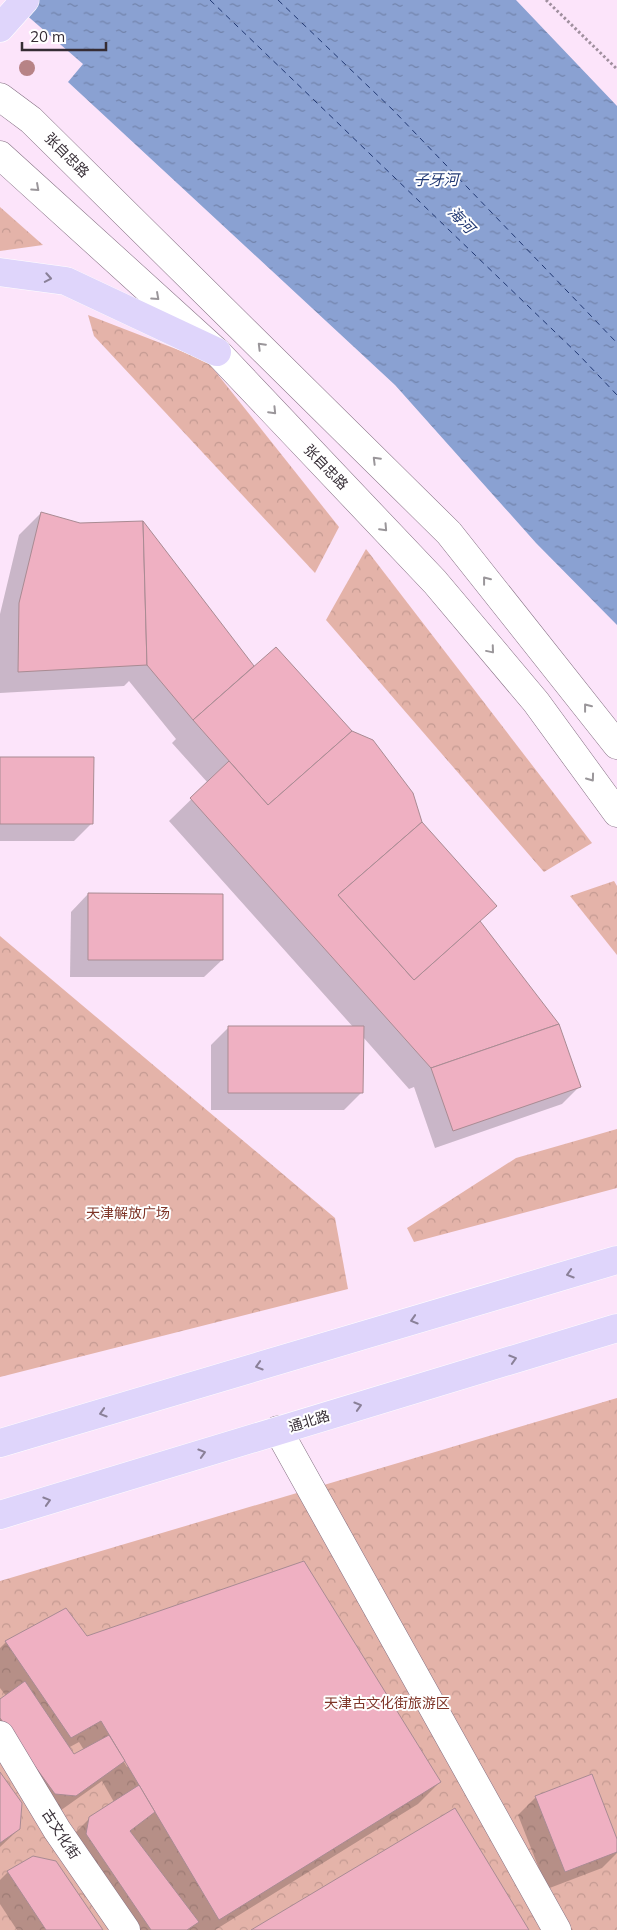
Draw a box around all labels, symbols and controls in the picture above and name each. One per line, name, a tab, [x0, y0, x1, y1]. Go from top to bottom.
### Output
scale bar	[22, 20, 106, 52]
text: 20 m	[30, 27, 65, 46]
street label: 张自忠路	[41, 129, 93, 181]
water label: 子牙河	[413, 170, 461, 189]
one-way arrow	[31, 182, 40, 191]
water label: 海河	[444, 202, 481, 239]
one-way arrow	[44, 273, 52, 283]
one-way arrow	[151, 291, 160, 300]
one-way arrow	[258, 343, 267, 352]
one-way arrow	[267, 405, 276, 414]
street label: 张自忠路	[300, 441, 352, 493]
one-way arrow	[373, 457, 382, 466]
one-way arrow	[378, 522, 387, 531]
one-way arrow	[483, 577, 491, 586]
one-way arrow	[486, 644, 495, 653]
one-way arrow	[584, 704, 592, 713]
one-way arrow	[585, 772, 594, 782]
park label: 天津解放广场	[86, 1204, 170, 1222]
one-way arrow	[567, 1268, 575, 1278]
one-way arrow	[411, 1315, 419, 1325]
one-way arrow	[509, 1355, 517, 1365]
one-way arrow	[255, 1361, 263, 1371]
one-way arrow	[353, 1402, 361, 1412]
street label: 通北路	[286, 1406, 332, 1436]
one-way arrow	[99, 1407, 108, 1417]
one-way arrow	[198, 1449, 206, 1459]
one-way arrow	[42, 1496, 50, 1506]
park label: 天津古文化街旅游区	[324, 1694, 450, 1712]
street label: 古文化街	[38, 1806, 84, 1862]

